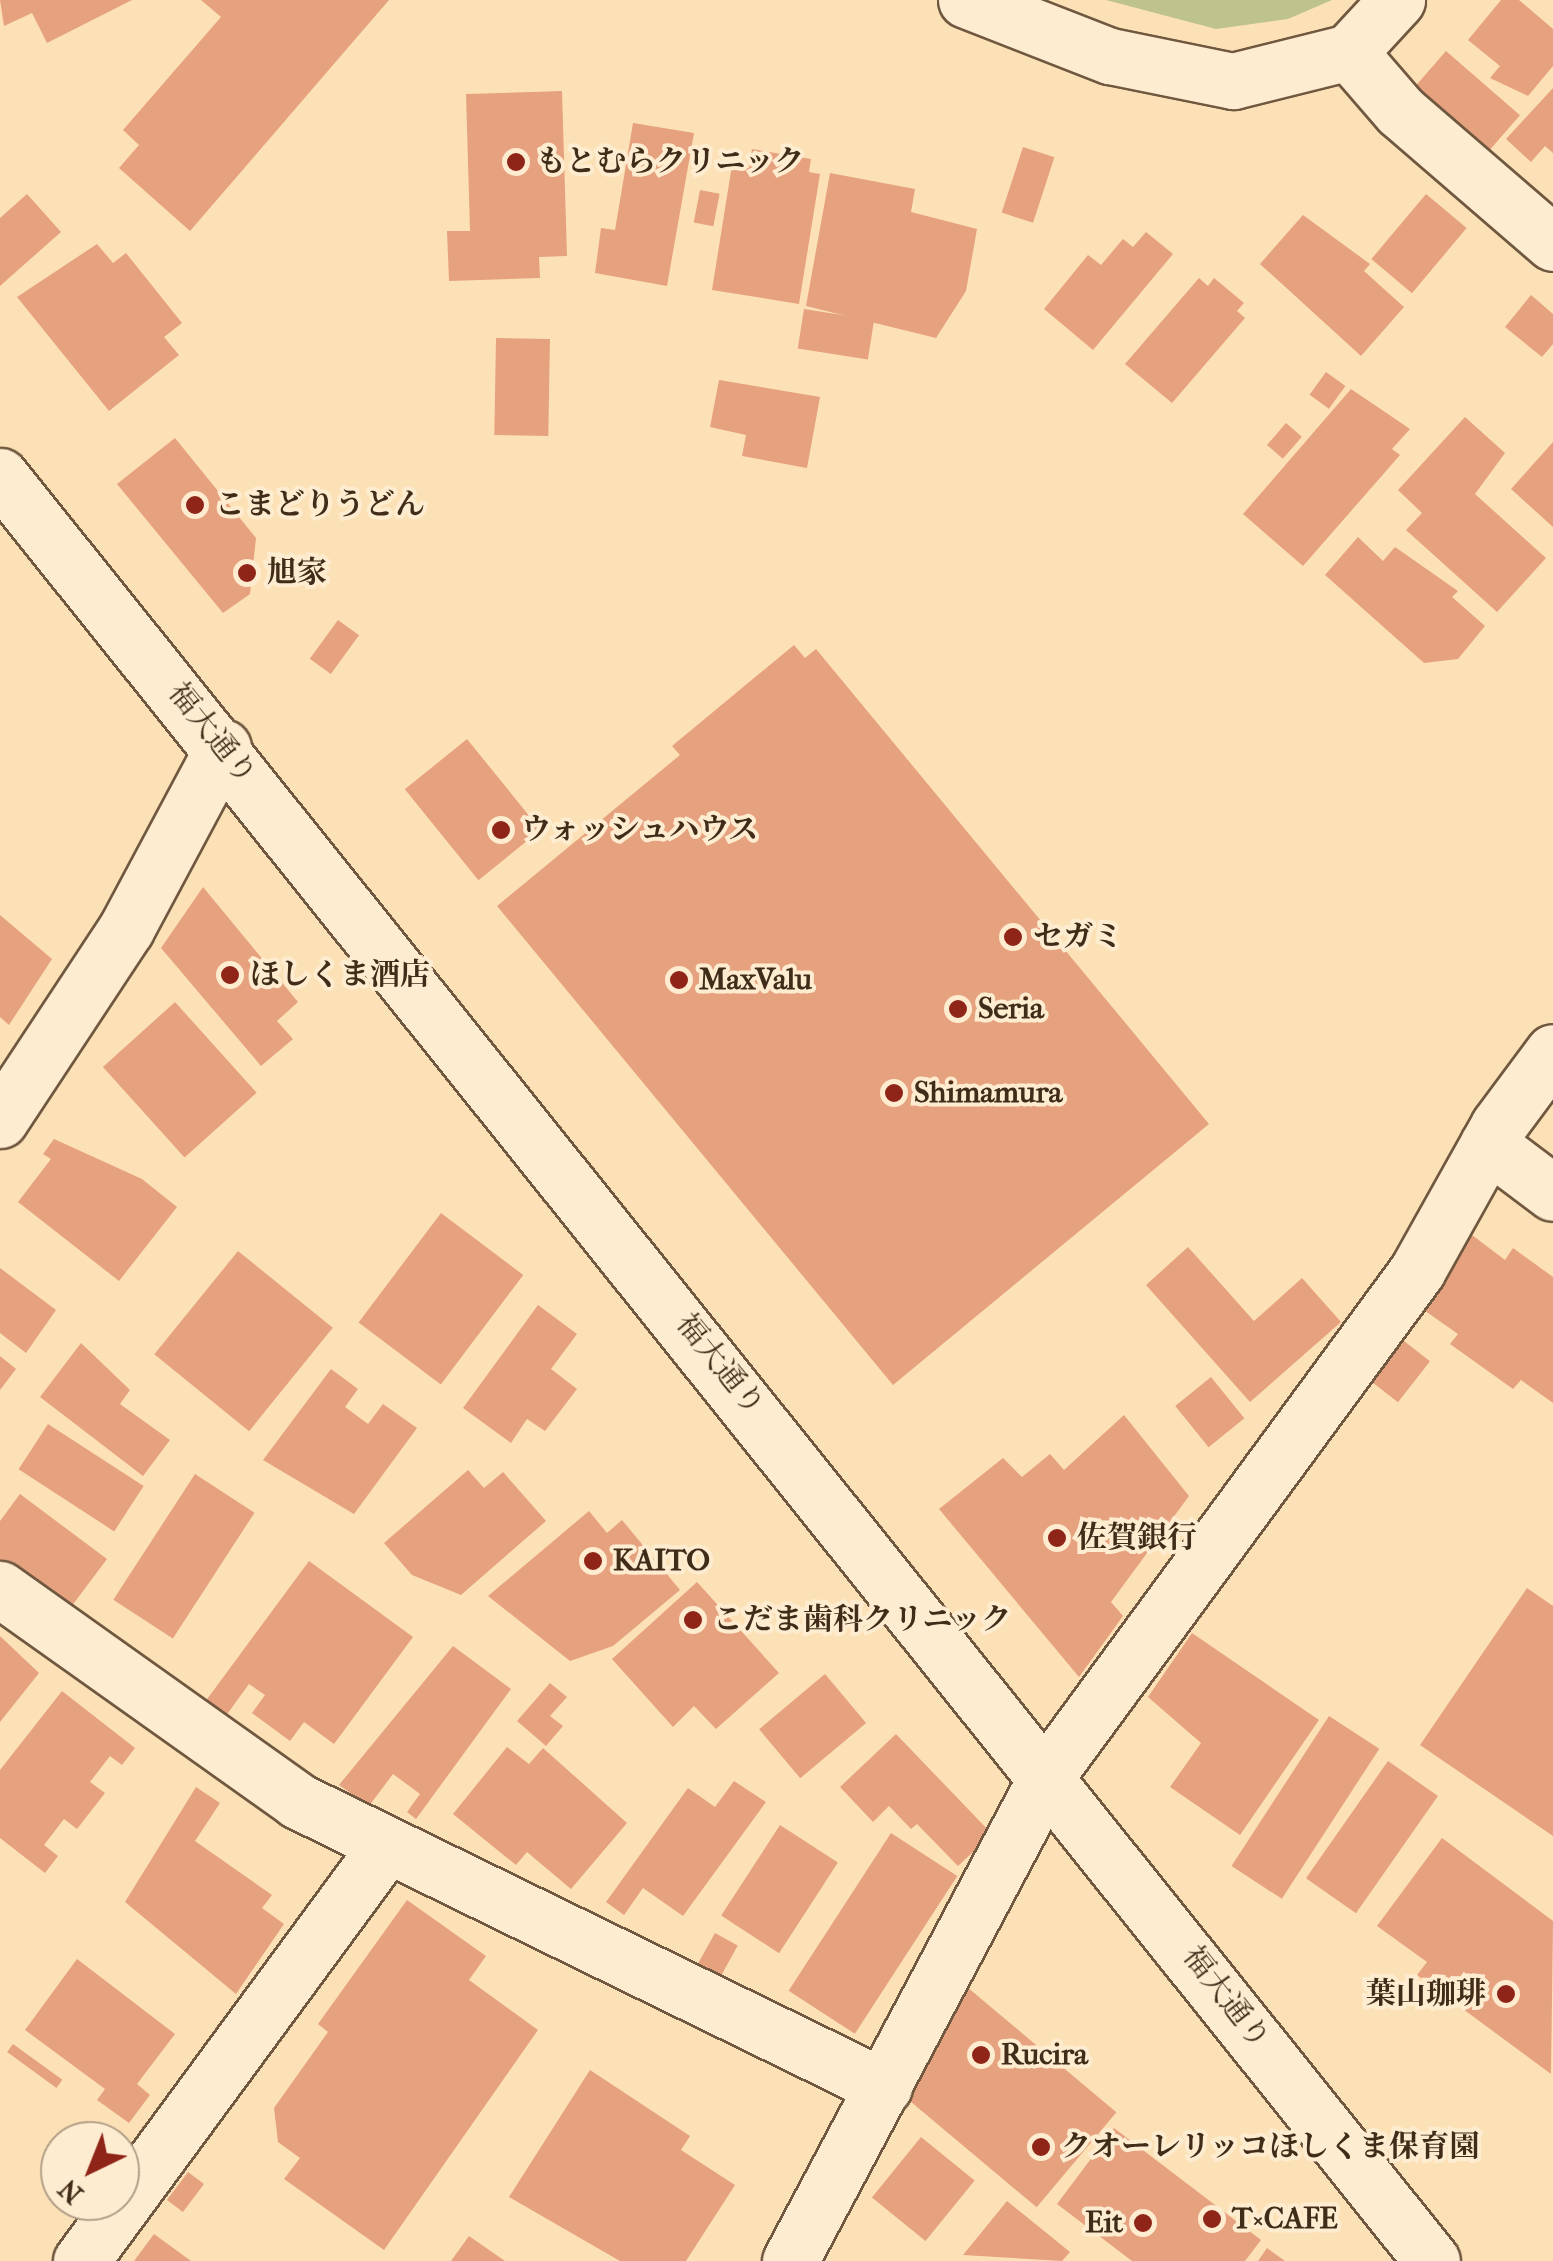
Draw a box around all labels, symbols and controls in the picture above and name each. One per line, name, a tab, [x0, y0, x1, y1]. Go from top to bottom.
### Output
place label: もとむらクリニック	[536, 144, 806, 180]
marker: もとむらクリニック	[505, 151, 527, 173]
place label: こまどりうどん	[215, 487, 425, 523]
marker: こまどりうどん	[184, 494, 206, 516]
place label: 旭家	[267, 555, 327, 591]
marker: 旭家	[236, 562, 258, 584]
street label: 福大通り	[160, 676, 264, 792]
place label: ウォッシュハウス	[521, 812, 761, 848]
marker: ウォッシュハウス	[490, 819, 512, 841]
place label: セガミ	[1033, 919, 1123, 955]
marker: セガミ	[1002, 926, 1024, 948]
place label: ほしくま酒店	[250, 957, 430, 993]
place label: MaxValu	[699, 962, 812, 998]
marker: ほしくま酒店	[219, 964, 241, 986]
marker: MaxValu	[668, 969, 690, 991]
place label: Seria	[978, 991, 1044, 1027]
marker: Seria	[947, 998, 969, 1020]
place label: Shimamura	[914, 1075, 1062, 1111]
marker: Shimamura	[883, 1082, 905, 1104]
street label: 福大通り	[668, 1307, 772, 1423]
place label: 佐賀銀行	[1077, 1520, 1197, 1556]
marker: 佐賀銀行	[1046, 1527, 1068, 1549]
place label: KAITO	[613, 1543, 710, 1579]
marker: KAITO	[582, 1550, 604, 1572]
place label: こだま歯科クリニック	[713, 1602, 1013, 1638]
marker: こだま歯科クリニック	[682, 1609, 704, 1631]
street label: 福大通り	[1175, 1940, 1277, 2056]
place label: 葉山珈琲	[1366, 1976, 1486, 2012]
marker: 葉山珈琲	[1495, 1983, 1517, 2005]
place label: Rucira	[1001, 2037, 1088, 2073]
marker: Rucira	[970, 2044, 992, 2066]
north arrow	[40, 2121, 140, 2221]
place label: クオーレリッコほしくま保育園	[1061, 2129, 1481, 2165]
marker: クオーレリッコほしくま保育園	[1030, 2136, 1052, 2158]
text: N	[52, 2173, 90, 2211]
place label: T×CAFE	[1232, 2201, 1338, 2237]
place label: Eit	[1085, 2205, 1123, 2241]
marker: T×CAFE	[1201, 2208, 1223, 2230]
marker: Eit	[1132, 2212, 1154, 2234]

